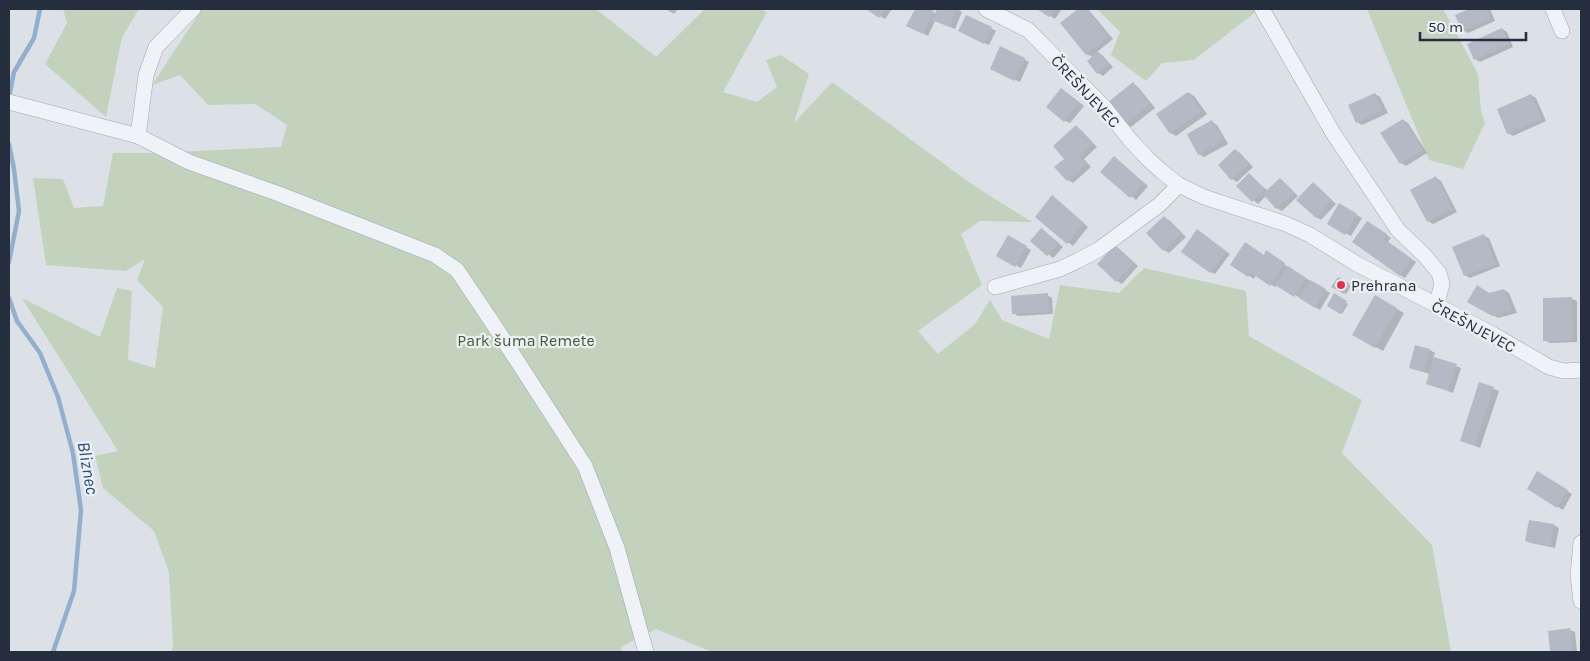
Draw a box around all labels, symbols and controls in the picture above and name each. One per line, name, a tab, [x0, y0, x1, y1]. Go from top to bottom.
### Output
scale bar	[1420, 10, 1526, 42]
text: 50 m	[1428, 18, 1463, 36]
street label: ČREŠNJEVEC	[1047, 51, 1124, 132]
place label: Prehrana	[1351, 276, 1417, 295]
marker: Prehrana	[1335, 279, 1347, 291]
street label: ČREŠNJEVEC	[1428, 296, 1519, 357]
park label: Park šuma Remete	[457, 331, 595, 350]
water label: Bliznec	[73, 440, 104, 497]

